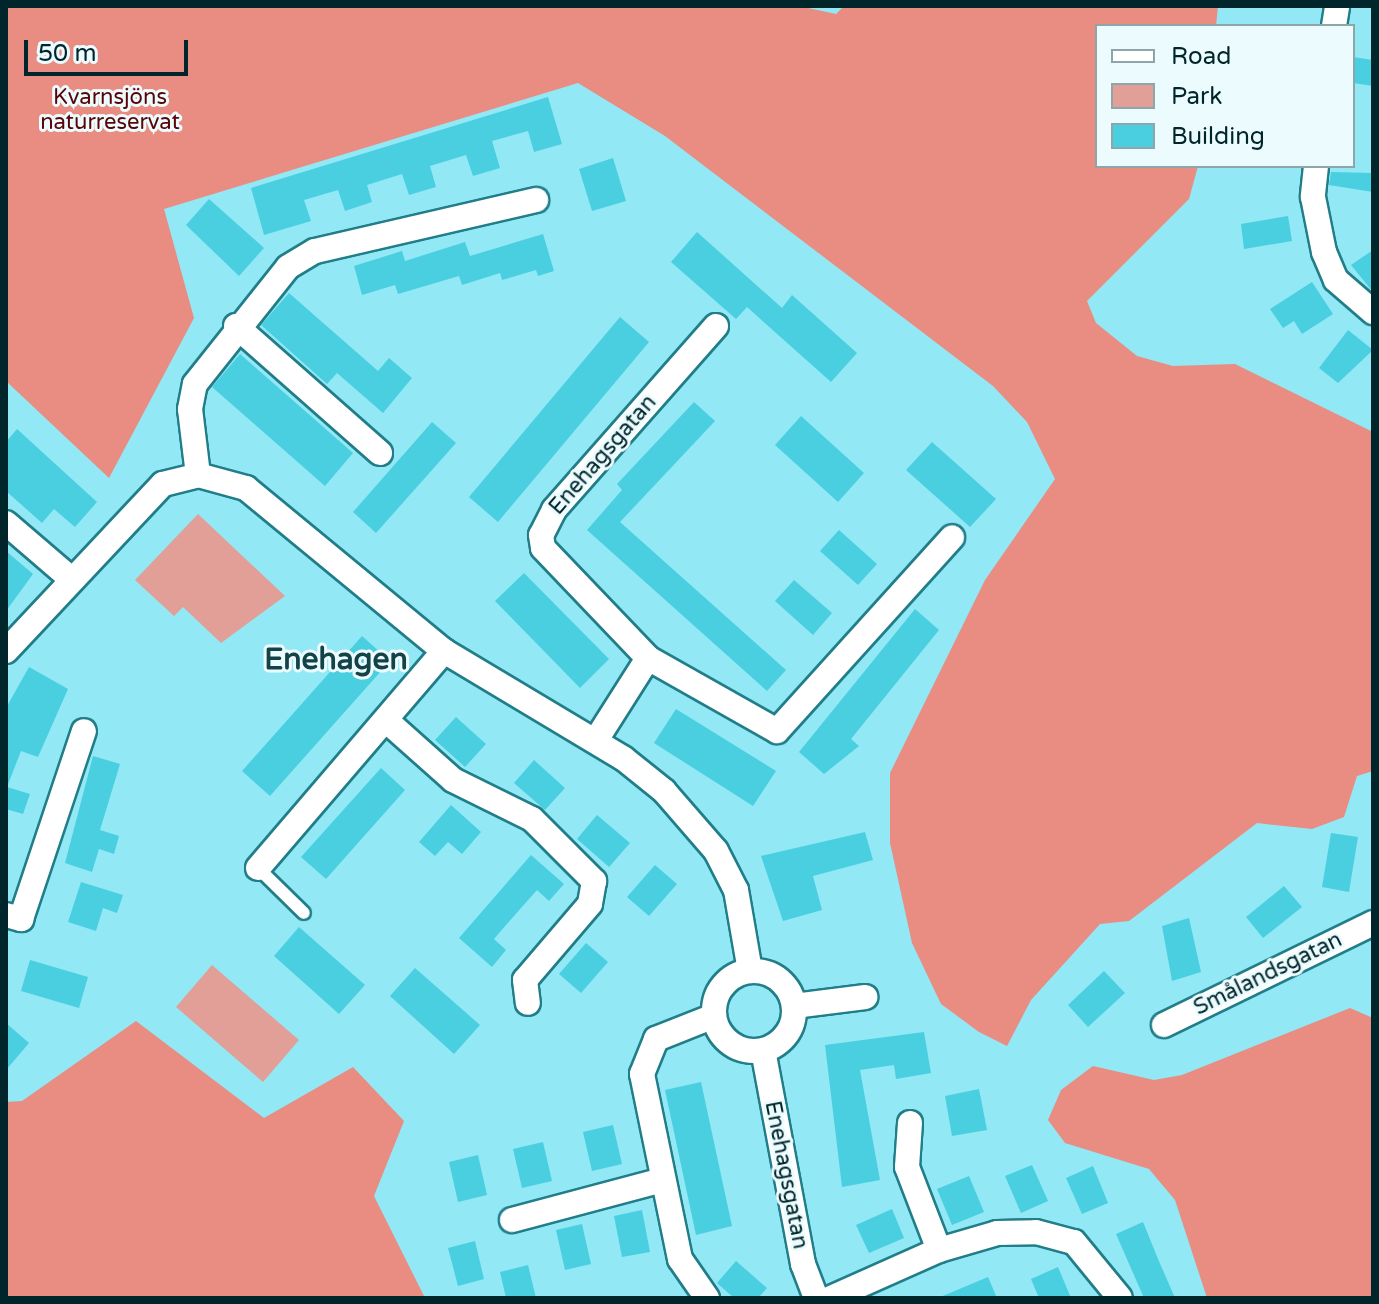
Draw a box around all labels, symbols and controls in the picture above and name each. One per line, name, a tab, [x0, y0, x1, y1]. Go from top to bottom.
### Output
scale bar	[28, 24, 192, 74]
legend	[1095, 24, 1355, 168]
text: 50 m	[38, 39, 96, 68]
text: Road	[1171, 42, 1231, 71]
text: Park	[1171, 82, 1222, 111]
park label: Kvarnsjöns naturreservat	[40, 84, 180, 136]
text: Building	[1171, 122, 1265, 151]
street label: Enehagsgatan	[544, 390, 662, 520]
district label: Enehagen	[264, 642, 408, 678]
street label: Smålandsgatan	[1190, 927, 1346, 1021]
street label: Enehagsgatan	[759, 1099, 813, 1251]

